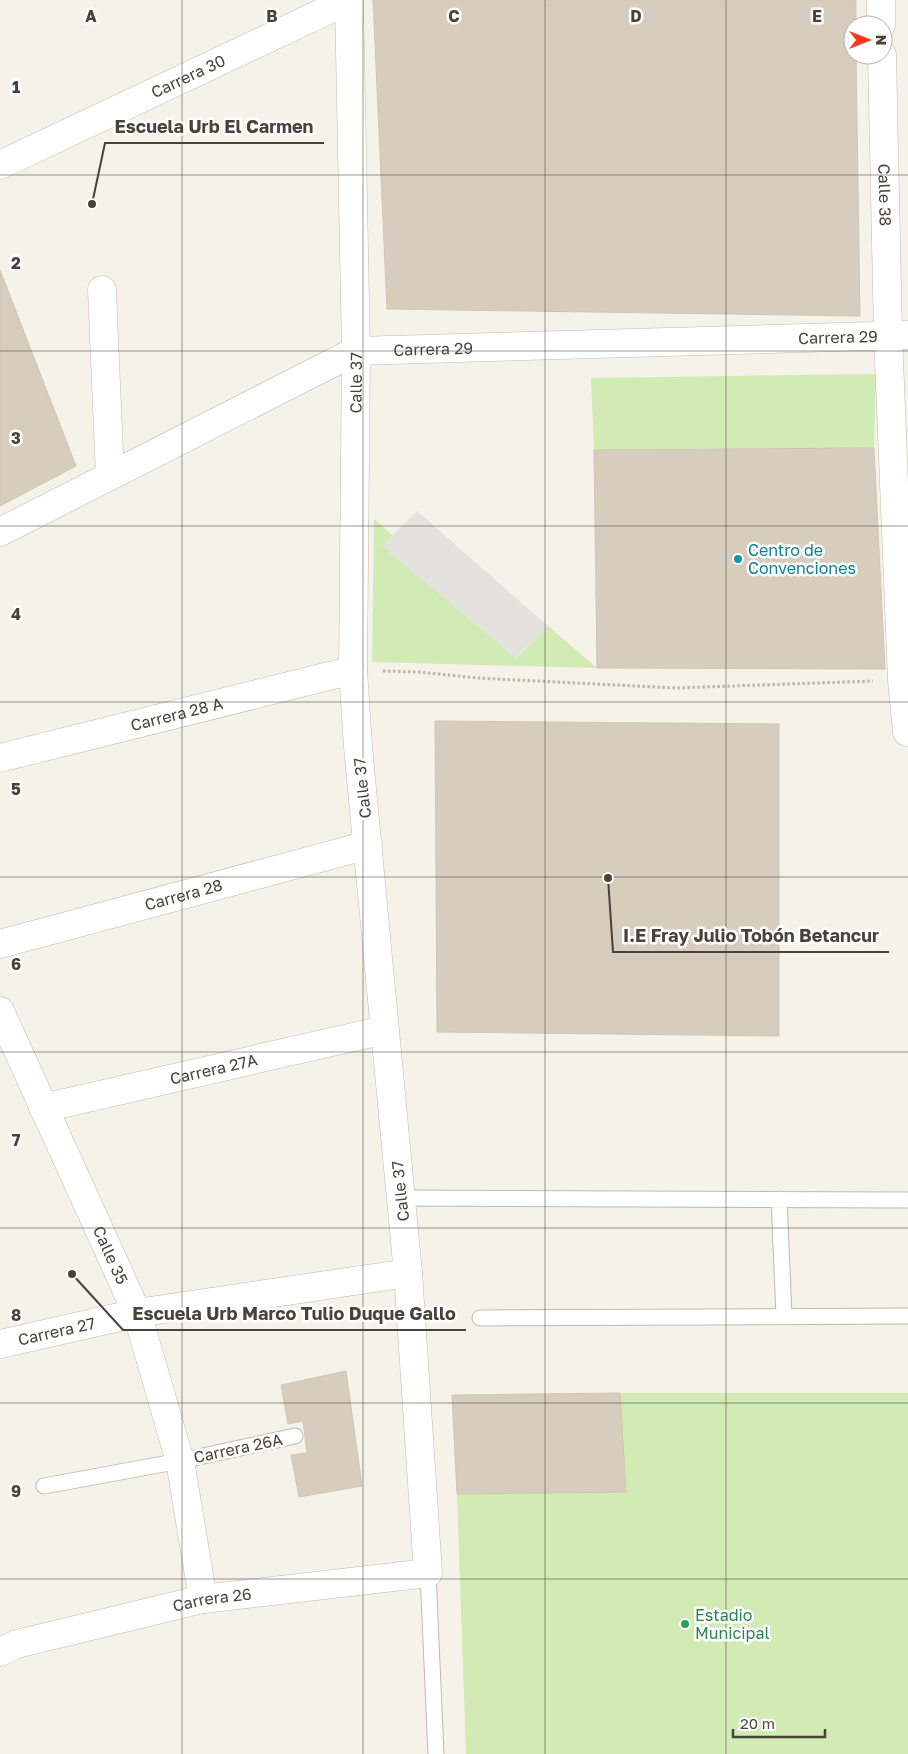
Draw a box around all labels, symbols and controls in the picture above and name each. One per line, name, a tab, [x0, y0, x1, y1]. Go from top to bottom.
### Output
text: A	[85, 6, 97, 26]
text: B	[266, 6, 278, 26]
text: C	[448, 6, 460, 26]
text: D	[630, 6, 642, 26]
text: E	[812, 6, 822, 26]
north arrow	[843, 15, 893, 65]
text: N	[873, 35, 890, 45]
street label: Carrera 30	[148, 50, 228, 102]
text: 1	[12, 77, 20, 97]
callout: Escuela Urb El Carmen	[105, 110, 324, 143]
text: Escuela Urb El Carmen	[115, 115, 314, 137]
street label: Calle 38	[874, 164, 896, 226]
text: 2	[11, 253, 21, 273]
street label: Carrera 29	[798, 326, 878, 348]
street label: Carrera 29	[393, 338, 473, 360]
street label: Calle 37	[345, 352, 366, 414]
text: 3	[11, 428, 21, 448]
place label: Centro de Convenciones	[748, 540, 856, 578]
marker: Centro de Convenciones	[732, 553, 744, 565]
text: 4	[11, 604, 21, 624]
street label: Carrera 28 A	[128, 693, 225, 735]
street label: Calle 37	[349, 757, 375, 819]
text: 5	[11, 779, 21, 799]
street label: Carrera 28	[142, 875, 225, 915]
callout: I.E Fray Julio Tobón Betancur	[613, 919, 889, 952]
text: I.E Fray Julio Tobón Betancur	[623, 924, 879, 946]
text: 6	[11, 954, 21, 974]
street label: Carrera 27A	[168, 1049, 260, 1089]
text: 7	[12, 1130, 21, 1150]
street label: Calle 37	[387, 1160, 413, 1222]
street label: Calle 35	[89, 1223, 133, 1287]
callout: Escuela Urb Marco Tulio Duque Gallo	[123, 1297, 466, 1330]
text: Escuela Urb Marco Tulio Duque Gallo	[132, 1302, 456, 1324]
text: 8	[11, 1305, 21, 1325]
street label: Carrera 27	[16, 1313, 97, 1350]
street label: Carrera 26A	[192, 1429, 285, 1467]
text: 9	[11, 1481, 21, 1501]
street label: Carrera 26	[171, 1583, 253, 1616]
place label: Estadio Municipal	[695, 1605, 770, 1643]
marker: Estadio Municipal	[679, 1618, 691, 1630]
scale bar	[733, 1706, 826, 1738]
text: 20 m	[740, 1714, 775, 1732]

